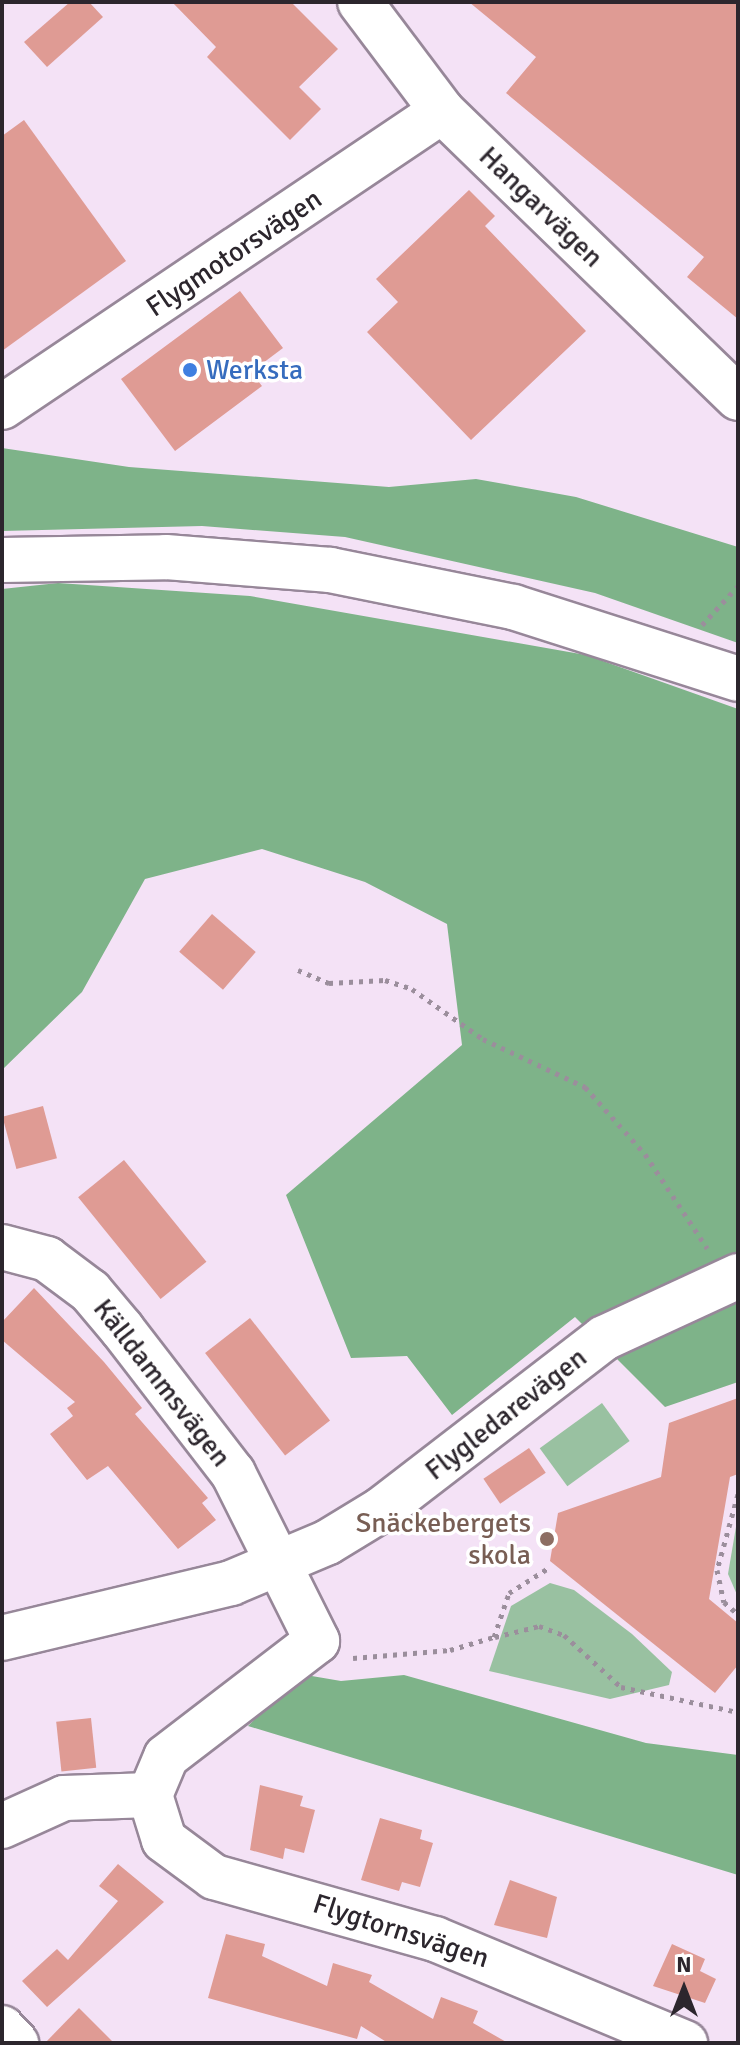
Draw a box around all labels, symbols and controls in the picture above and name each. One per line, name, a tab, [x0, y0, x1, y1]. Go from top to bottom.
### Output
street label: Hangarvägen	[472, 140, 610, 274]
street label: Flygmotorsvägen	[140, 182, 328, 324]
place label: Werksta	[206, 353, 303, 387]
marker: Werksta	[181, 361, 199, 379]
street label: Källdammsvägen	[86, 1292, 238, 1474]
street label: Flygledarevägen	[419, 1341, 593, 1487]
place label: Snäckebergets skola	[356, 1506, 531, 1572]
marker: Snäckebergets skola	[538, 1530, 556, 1548]
street label: Flygtornsvägen	[309, 1887, 493, 1975]
north arrow	[644, 1949, 724, 2029]
text: N	[676, 1951, 692, 1978]

